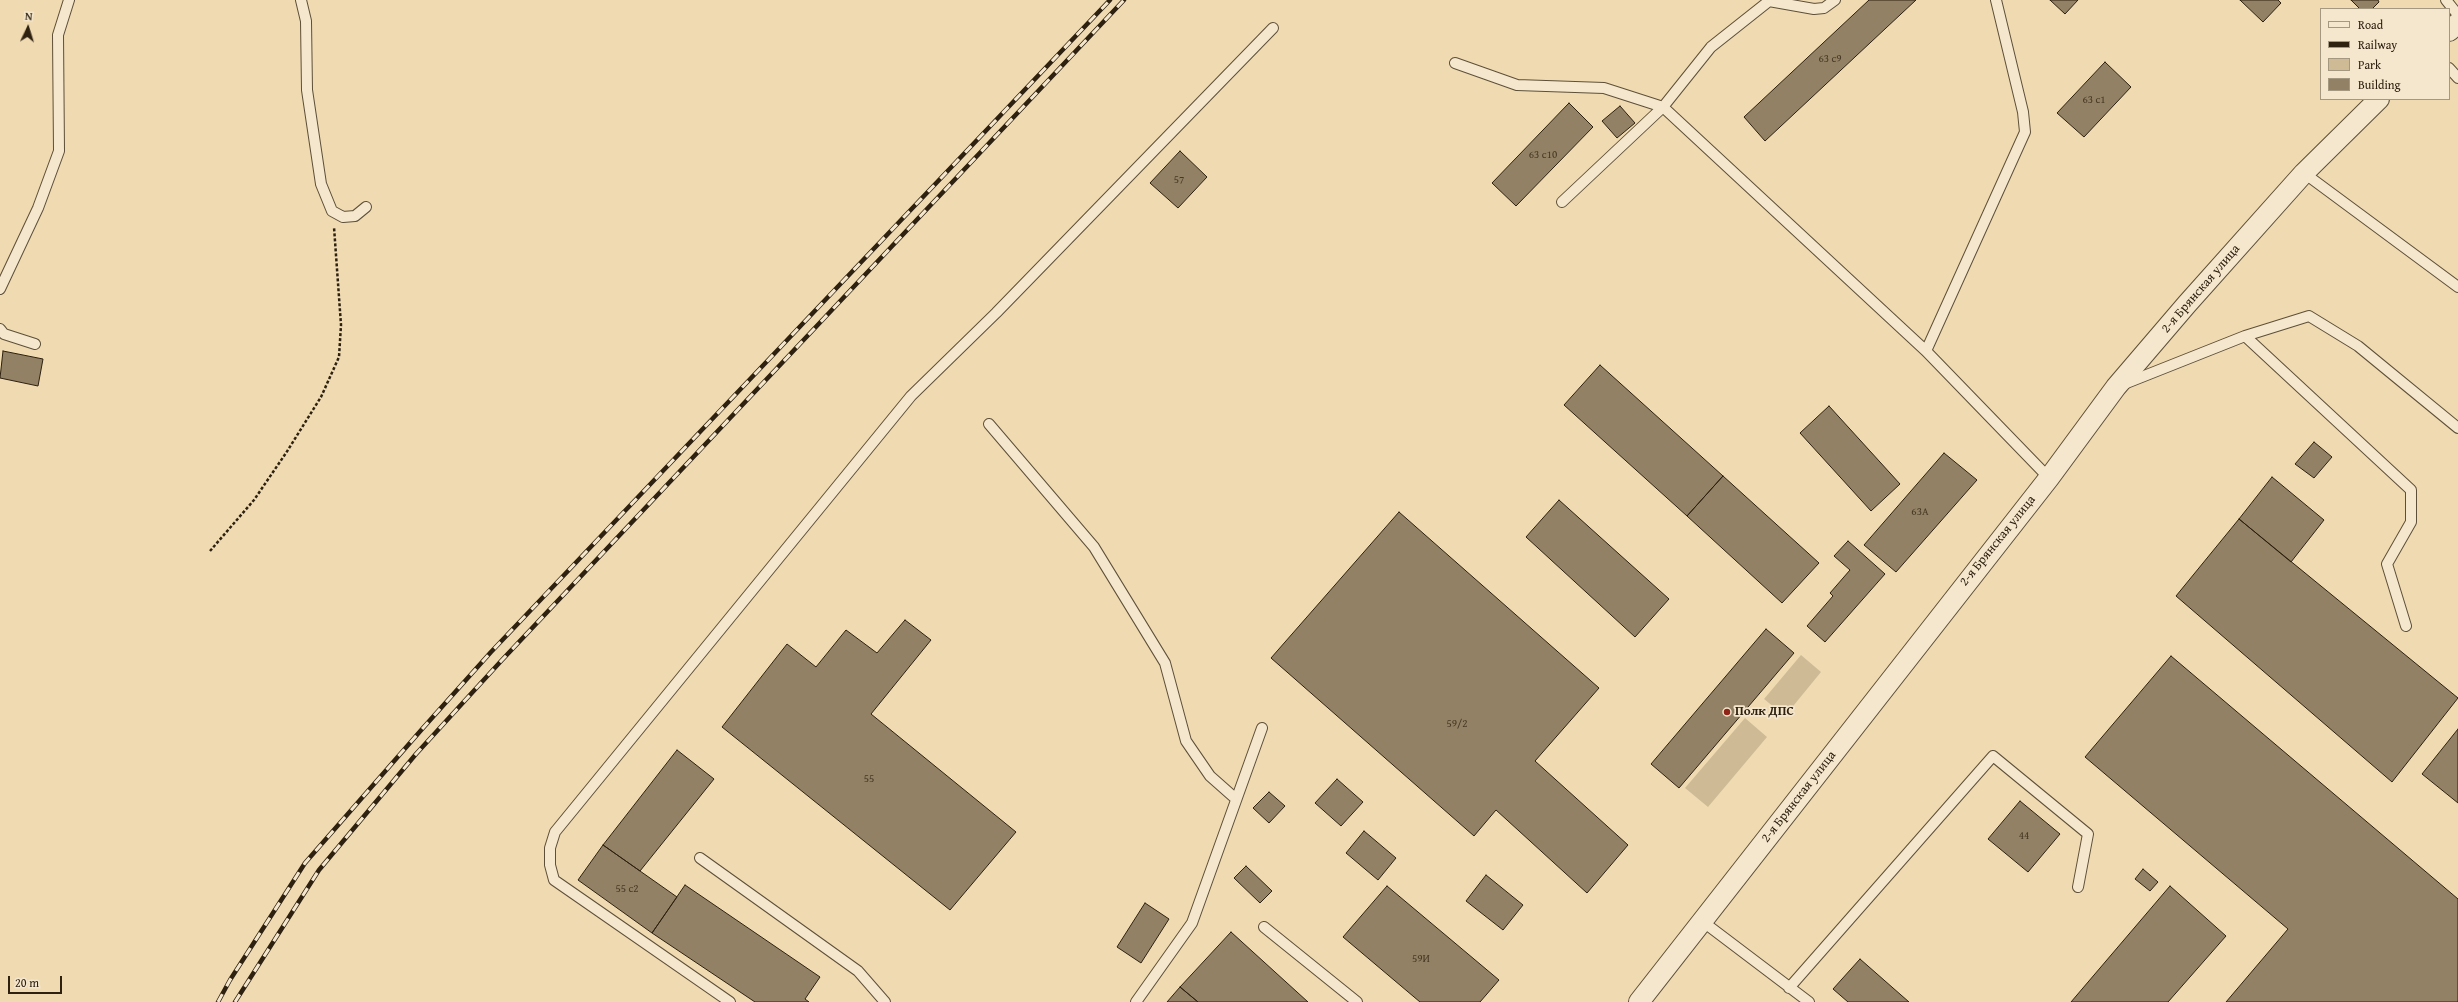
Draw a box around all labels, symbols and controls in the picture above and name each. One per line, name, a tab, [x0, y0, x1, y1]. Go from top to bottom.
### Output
north arrow	[8, 8, 48, 48]
text: N	[25, 8, 33, 24]
legend	[2320, 8, 2450, 100]
text: Road	[2358, 16, 2383, 33]
text: Railway	[2358, 36, 2397, 53]
house number: 63 с9	[1818, 52, 1842, 66]
text: Park	[2358, 56, 2381, 73]
text: Building	[2358, 76, 2401, 93]
house number: 63 с1	[2082, 93, 2106, 107]
house number: 63 с10	[1529, 148, 1557, 162]
house number: 57	[1174, 173, 1184, 187]
street label: 2-я Брянская улица	[2158, 242, 2244, 336]
street label: 2-я Брянская улица	[1957, 493, 2039, 589]
house number: 63А	[1911, 505, 1929, 519]
place label: Полк ДПС	[1735, 704, 1794, 720]
marker: Полк ДПС	[1722, 707, 1732, 717]
house number: 59/2	[1446, 717, 1468, 731]
street label: 2-я Брянская улица	[1758, 748, 1840, 846]
house number: 55	[864, 772, 874, 786]
house number: 44	[2019, 829, 2029, 843]
house number: 55 с2	[615, 882, 639, 896]
house number: 59И	[1412, 952, 1430, 966]
scale bar	[10, 968, 64, 994]
text: 20 m	[15, 974, 39, 991]

